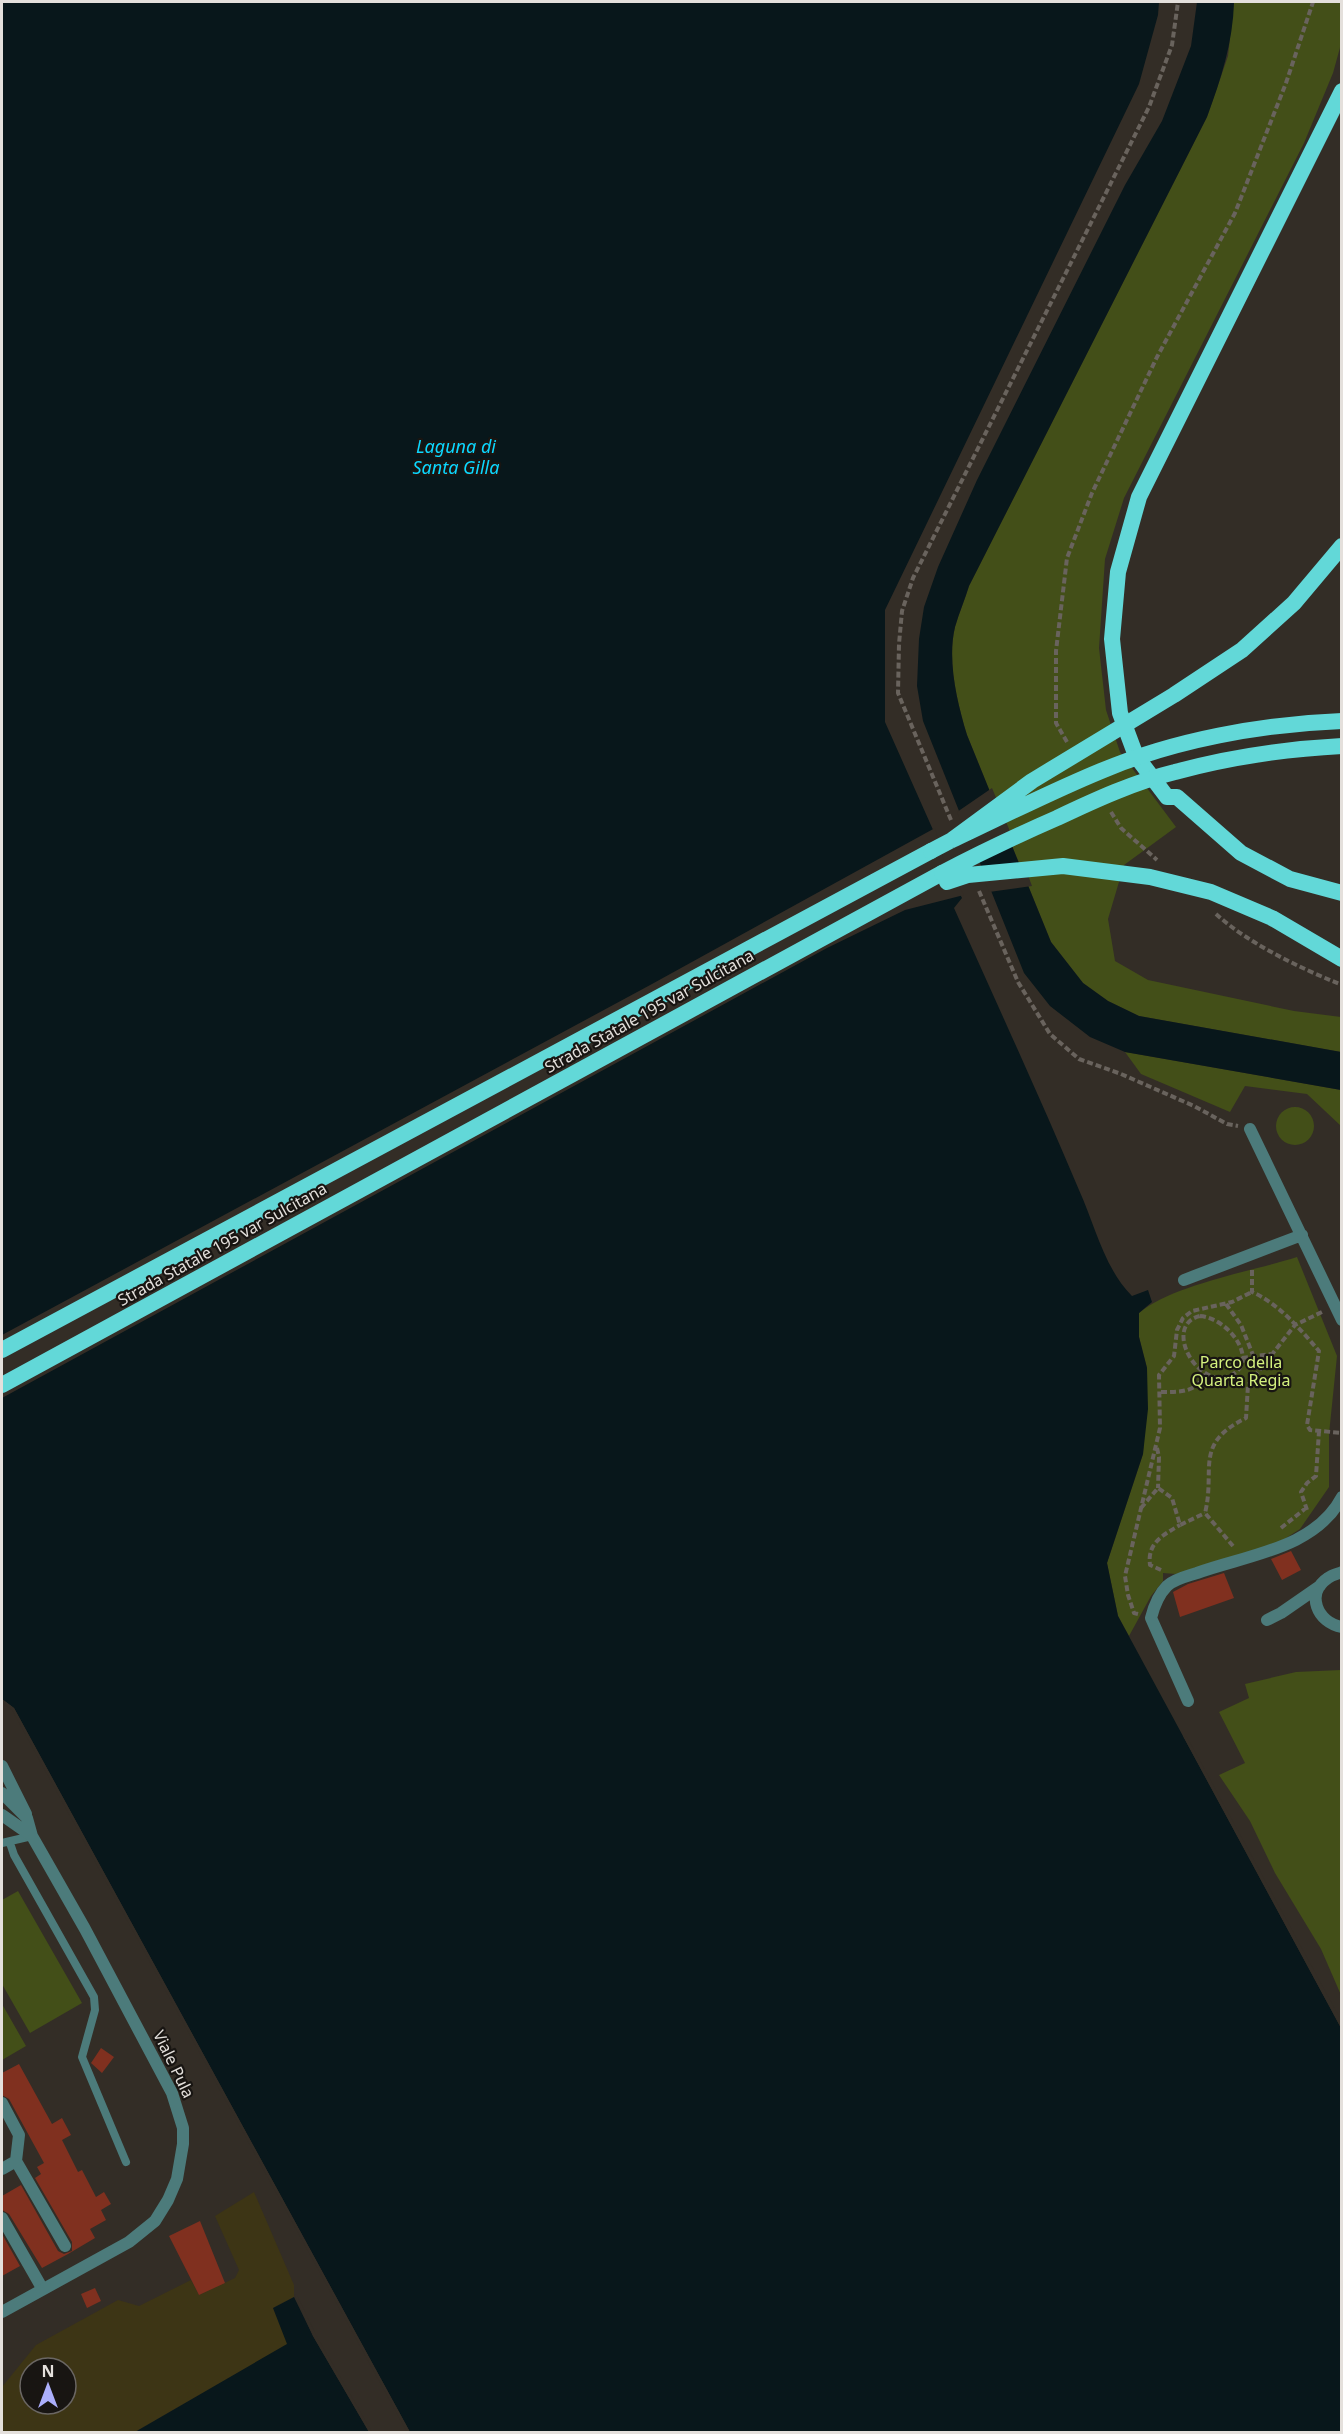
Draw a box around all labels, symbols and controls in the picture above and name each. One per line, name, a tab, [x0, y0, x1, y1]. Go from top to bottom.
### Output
water label: Laguna di Santa Gilla	[413, 434, 499, 479]
street label: Strada Statale 195 var Sulcitana	[540, 944, 758, 1078]
street label: Strada Statale 195 var Sulcitana	[113, 1177, 331, 1311]
park label: Parco della Quarta Regia	[1192, 1351, 1290, 1391]
street label: Viale Pula	[148, 2027, 200, 2101]
north arrow	[18, 2356, 78, 2416]
text: N	[41, 2360, 55, 2382]

